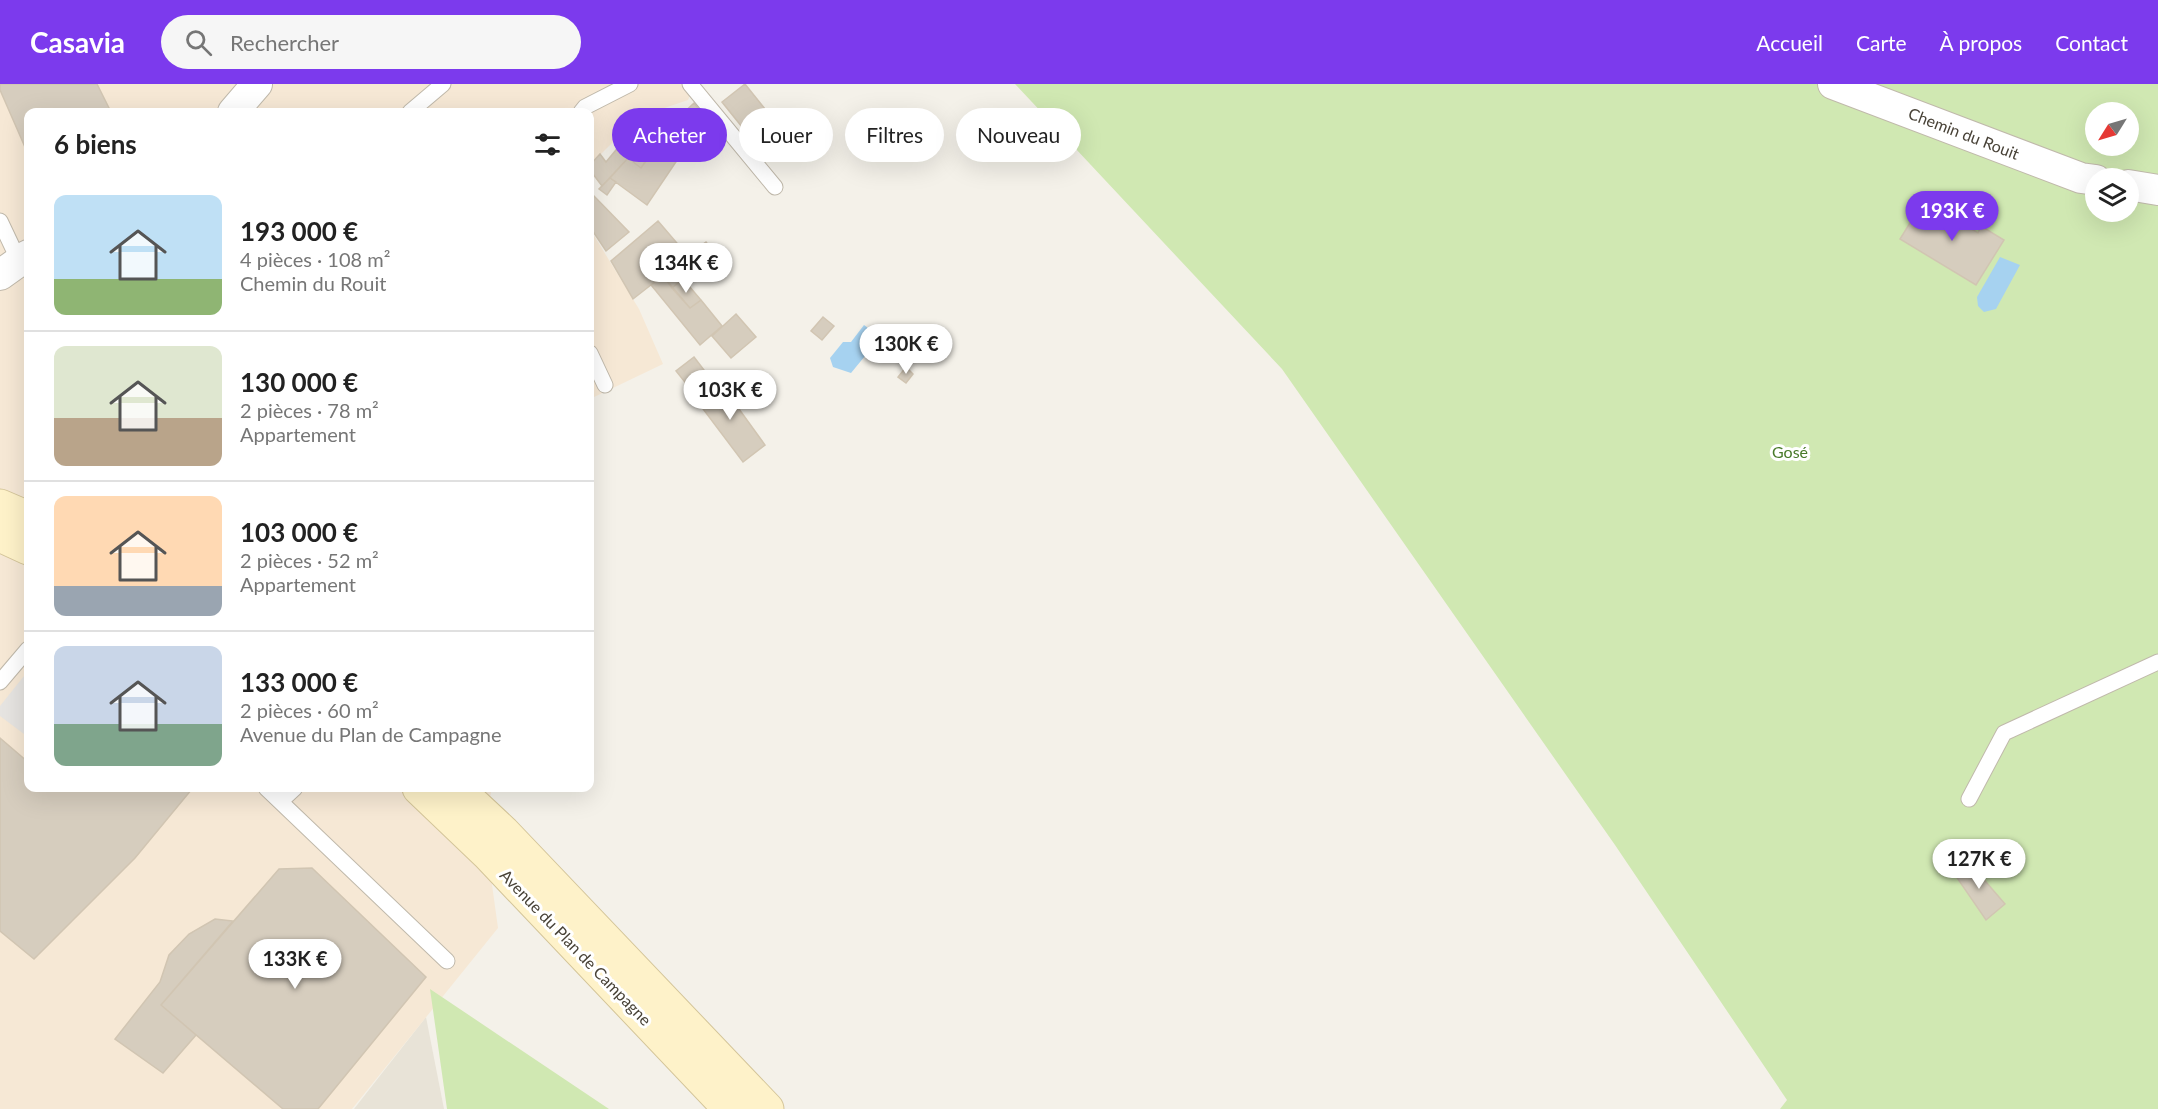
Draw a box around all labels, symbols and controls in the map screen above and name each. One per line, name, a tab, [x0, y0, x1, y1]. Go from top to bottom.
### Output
search box	[161, 15, 581, 69]
text: Casavia	[30, 25, 125, 59]
icon: search	[182, 26, 215, 59]
text: Rechercher	[230, 29, 339, 56]
text: Accueil	[1756, 30, 1823, 55]
text: Carte	[1856, 30, 1907, 55]
text: À propos	[1940, 30, 2022, 55]
text: Contact	[2055, 30, 2128, 55]
north arrow	[2085, 102, 2139, 156]
map controls	[2085, 102, 2139, 222]
street label: Chemin du Rouit	[1906, 103, 2022, 163]
chip: Acheter	[612, 108, 727, 162]
chip: Louer	[739, 108, 833, 162]
chip: Filtres	[845, 108, 944, 162]
chip: Nouveau	[956, 108, 1081, 162]
text: 6 biens	[54, 128, 137, 160]
icon: filters	[531, 128, 564, 161]
button: layers	[2085, 168, 2139, 222]
pin: 193K €	[1903, 191, 2001, 242]
text: 193K €	[1920, 198, 1984, 222]
text: 193 000 €	[240, 215, 358, 247]
icon: home	[102, 219, 174, 291]
pin: 134K €	[637, 243, 735, 294]
text: 4 pièces · 108 m²	[240, 247, 390, 271]
text: 134K €	[654, 250, 718, 274]
text: Chemin du Rouit	[240, 271, 386, 295]
pin: 130K €	[857, 324, 955, 375]
text: 130K €	[874, 331, 938, 355]
text: 130 000 €	[240, 366, 358, 398]
icon: home	[102, 370, 174, 442]
pin: 103K €	[681, 370, 779, 421]
text: 103K €	[698, 377, 762, 401]
text: 2 pièces · 78 m²	[240, 398, 379, 422]
text: Appartement	[240, 422, 356, 446]
park label: Gosé	[1772, 442, 1808, 461]
text: 103 000 €	[240, 516, 358, 548]
icon: home	[102, 520, 174, 592]
text: 2 pièces · 52 m²	[240, 548, 379, 572]
text: Appartement	[240, 572, 356, 596]
text: 133 000 €	[240, 666, 358, 698]
icon: home	[102, 670, 174, 742]
text: 2 pièces · 60 m²	[240, 698, 379, 722]
text: Avenue du Plan de Campagne	[240, 722, 502, 746]
pin: 127K €	[1930, 839, 2028, 890]
text: 127K €	[1947, 846, 2011, 870]
street label: Avenue du Plan de Campagne	[496, 865, 656, 1029]
pin: 133K €	[246, 939, 344, 990]
text: 133K €	[263, 946, 327, 970]

